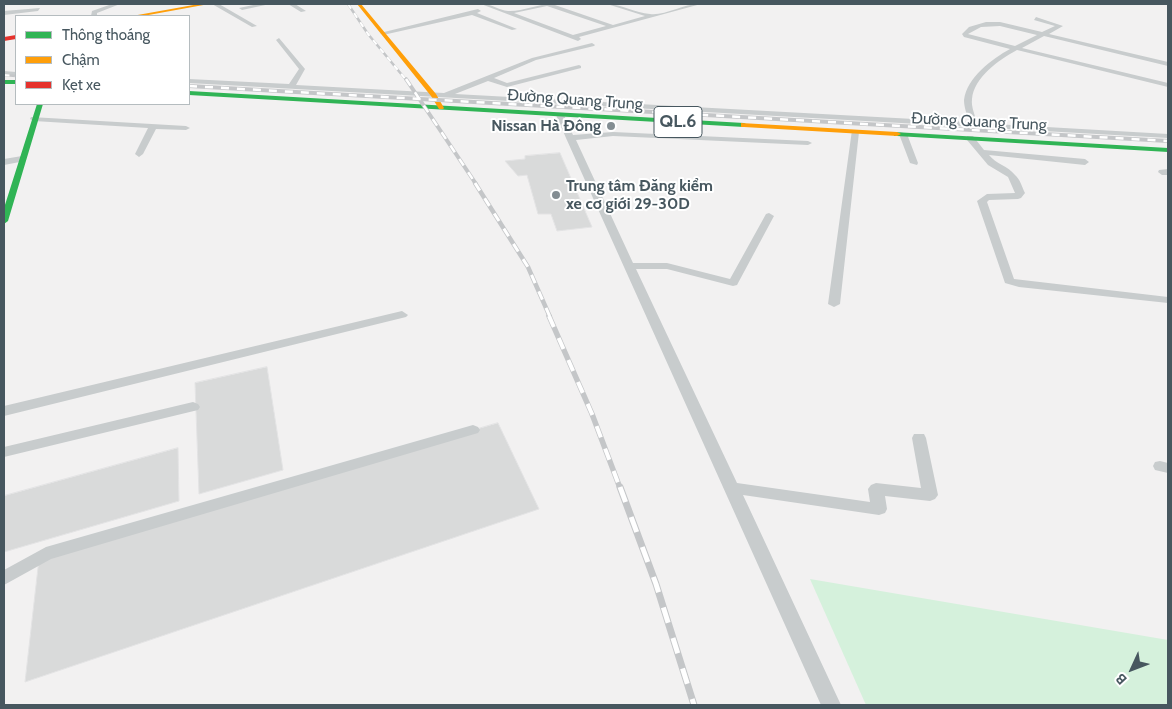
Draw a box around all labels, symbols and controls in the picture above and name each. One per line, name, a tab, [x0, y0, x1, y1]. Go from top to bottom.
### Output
legend	[15, 15, 190, 105]
text: Thông thoáng	[62, 26, 150, 44]
text: Chậm	[62, 51, 100, 69]
text: Kẹt xe	[62, 76, 101, 94]
street label: Đường Quang Trung	[507, 86, 643, 114]
road number: QL.6	[654, 106, 702, 138]
street label: Đường Quang Trung	[911, 109, 1047, 135]
place label: Nissan Hà Đông	[491, 116, 601, 136]
marker: Nissan Hà Đông	[605, 120, 617, 132]
place label: Trung tâm Đăng kiểm xe cơ giới 29-30D	[566, 176, 713, 214]
marker: Trung tâm Đăng kiểm xe cơ giới 29-30D	[550, 189, 562, 201]
north arrow	[1107, 644, 1157, 694]
text: B	[1111, 670, 1131, 689]

